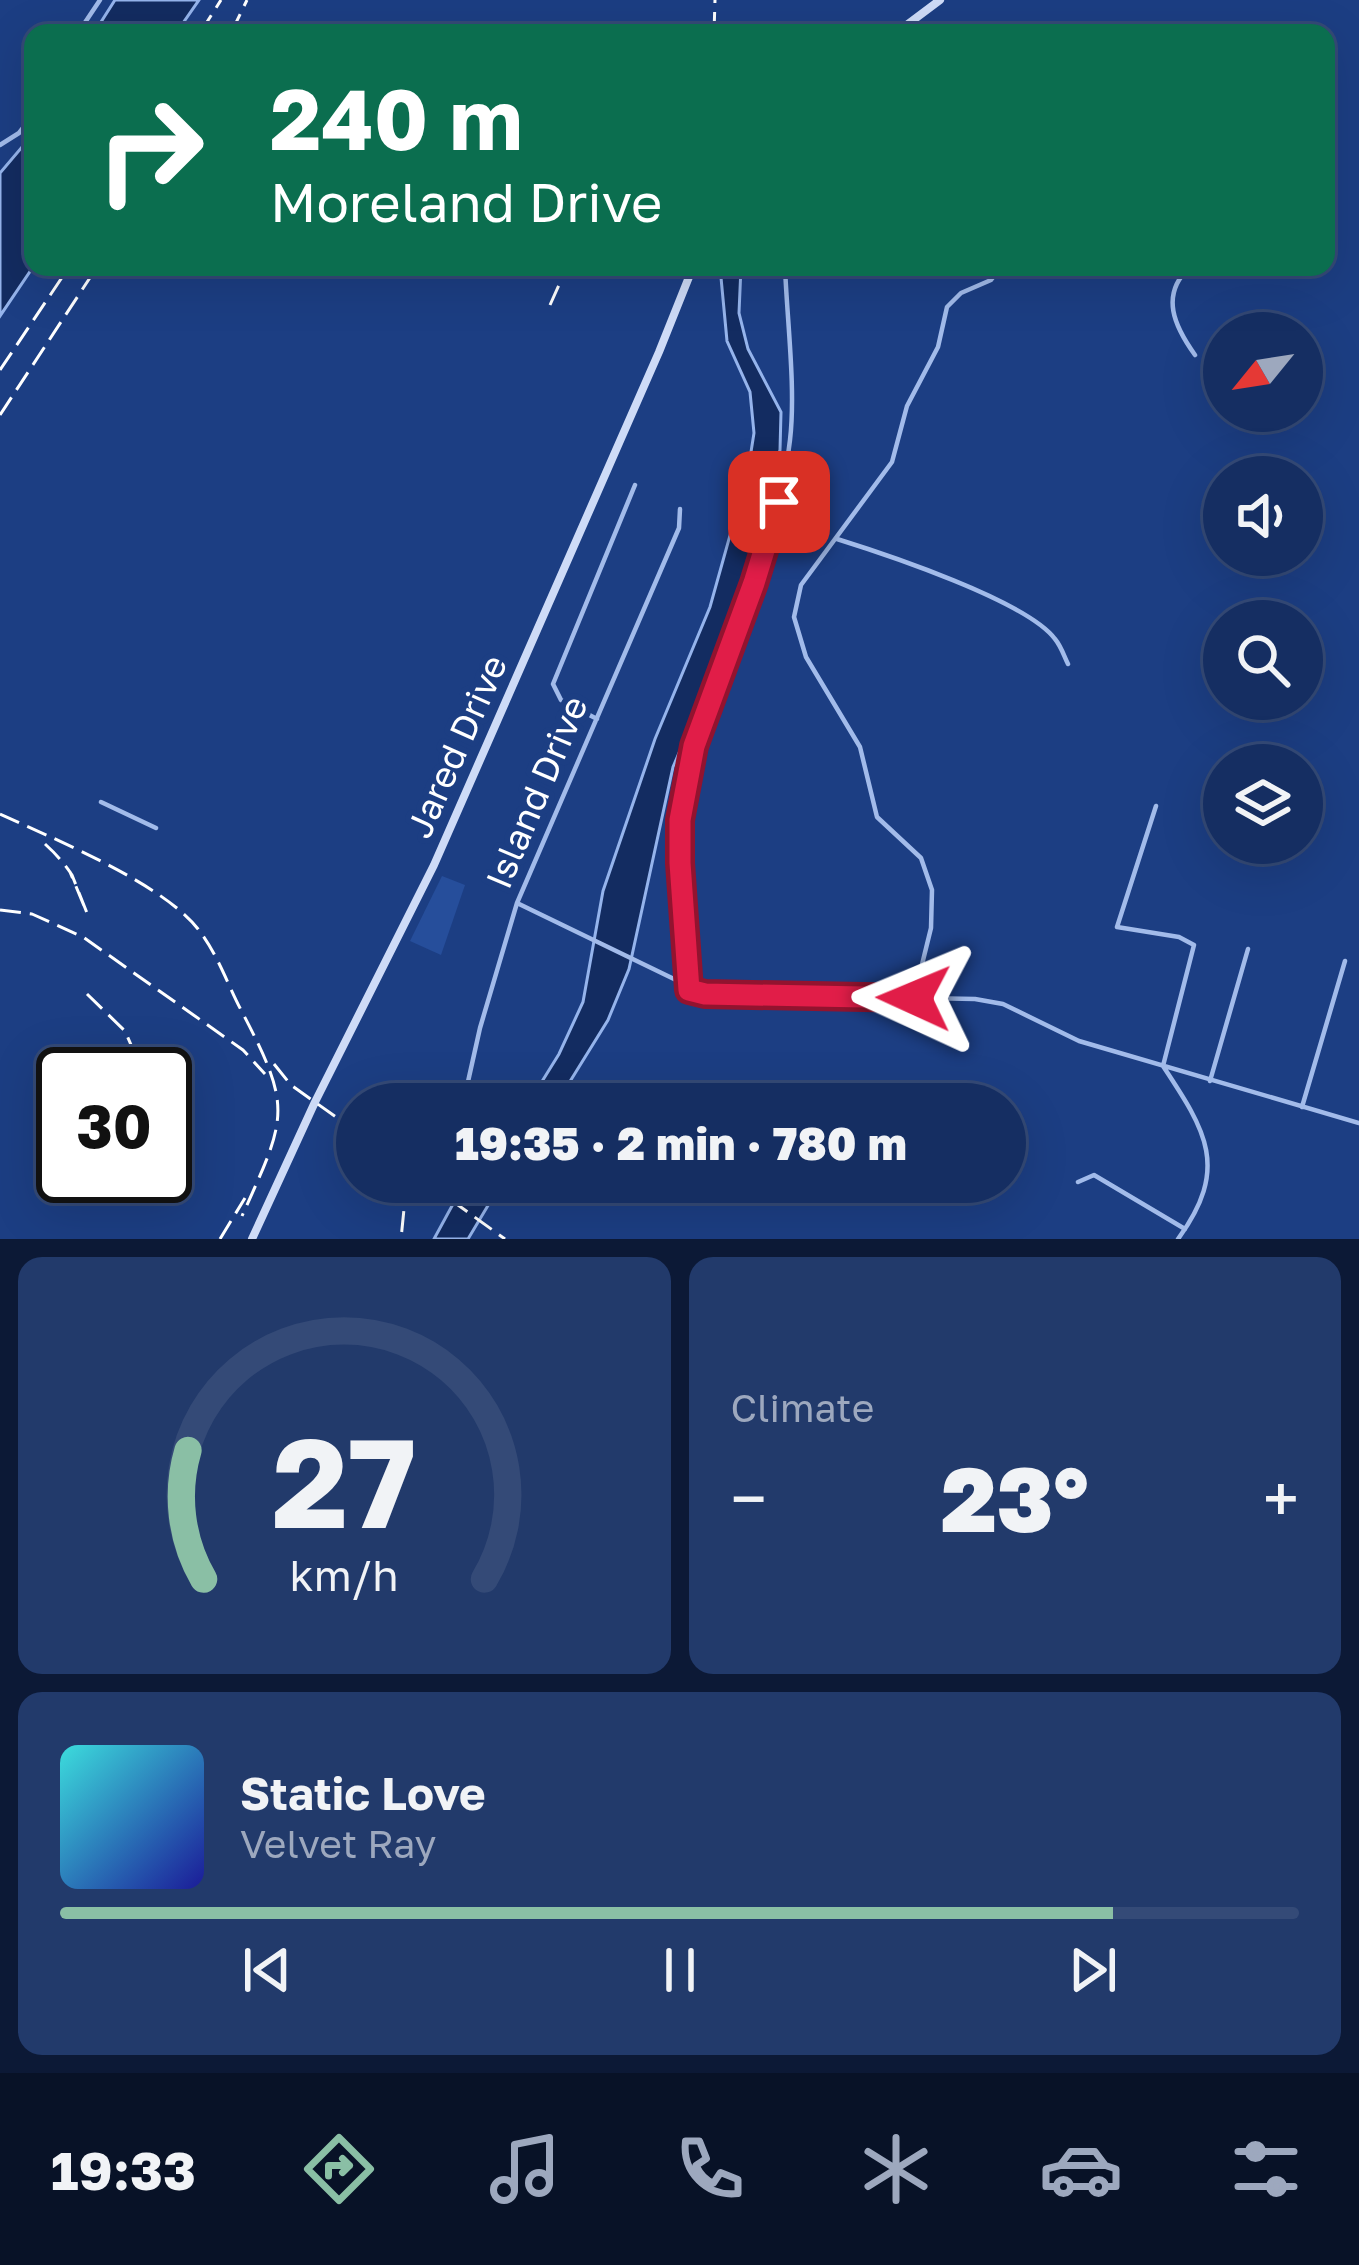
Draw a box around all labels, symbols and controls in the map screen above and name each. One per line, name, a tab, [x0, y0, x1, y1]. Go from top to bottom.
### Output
text: 240 m	[270, 68, 523, 168]
icon: right	[72, 72, 228, 228]
text: Moreland Drive	[270, 169, 662, 234]
north arrow	[1203, 312, 1323, 432]
map controls	[1203, 312, 1323, 864]
pin	[728, 451, 830, 553]
button: sound	[1203, 456, 1323, 576]
icon: arrive	[746, 469, 812, 535]
button: search	[1203, 600, 1323, 720]
street label: Jared Drive	[397, 648, 515, 844]
street label: Island Drive	[476, 689, 596, 895]
button: layers	[1203, 744, 1323, 864]
position arrow	[851, 935, 977, 1061]
speed limit sign: 30	[36, 1047, 192, 1203]
text: 19:35 · 2 min · 780 m	[455, 1116, 907, 1170]
text: Climate	[731, 1384, 874, 1431]
text: 27	[272, 1406, 416, 1555]
text: 23°	[941, 1444, 1089, 1552]
text: −	[731, 1458, 767, 1538]
text: +	[1263, 1458, 1299, 1538]
text: km/h	[290, 1548, 399, 1599]
text: Static Love	[240, 1766, 486, 1820]
text: Velvet Ray	[240, 1820, 436, 1867]
icon: previous	[234, 1937, 300, 2003]
icon: pause	[647, 1937, 713, 2003]
icon: next	[1060, 1937, 1126, 2003]
icon: directions	[297, 2127, 381, 2211]
icon: music	[483, 2127, 567, 2211]
icon: phone	[668, 2127, 752, 2211]
icon: climate	[854, 2127, 938, 2211]
icon: car	[1039, 2127, 1123, 2211]
icon: filters	[1224, 2127, 1308, 2211]
text: 19:33	[51, 2137, 196, 2202]

